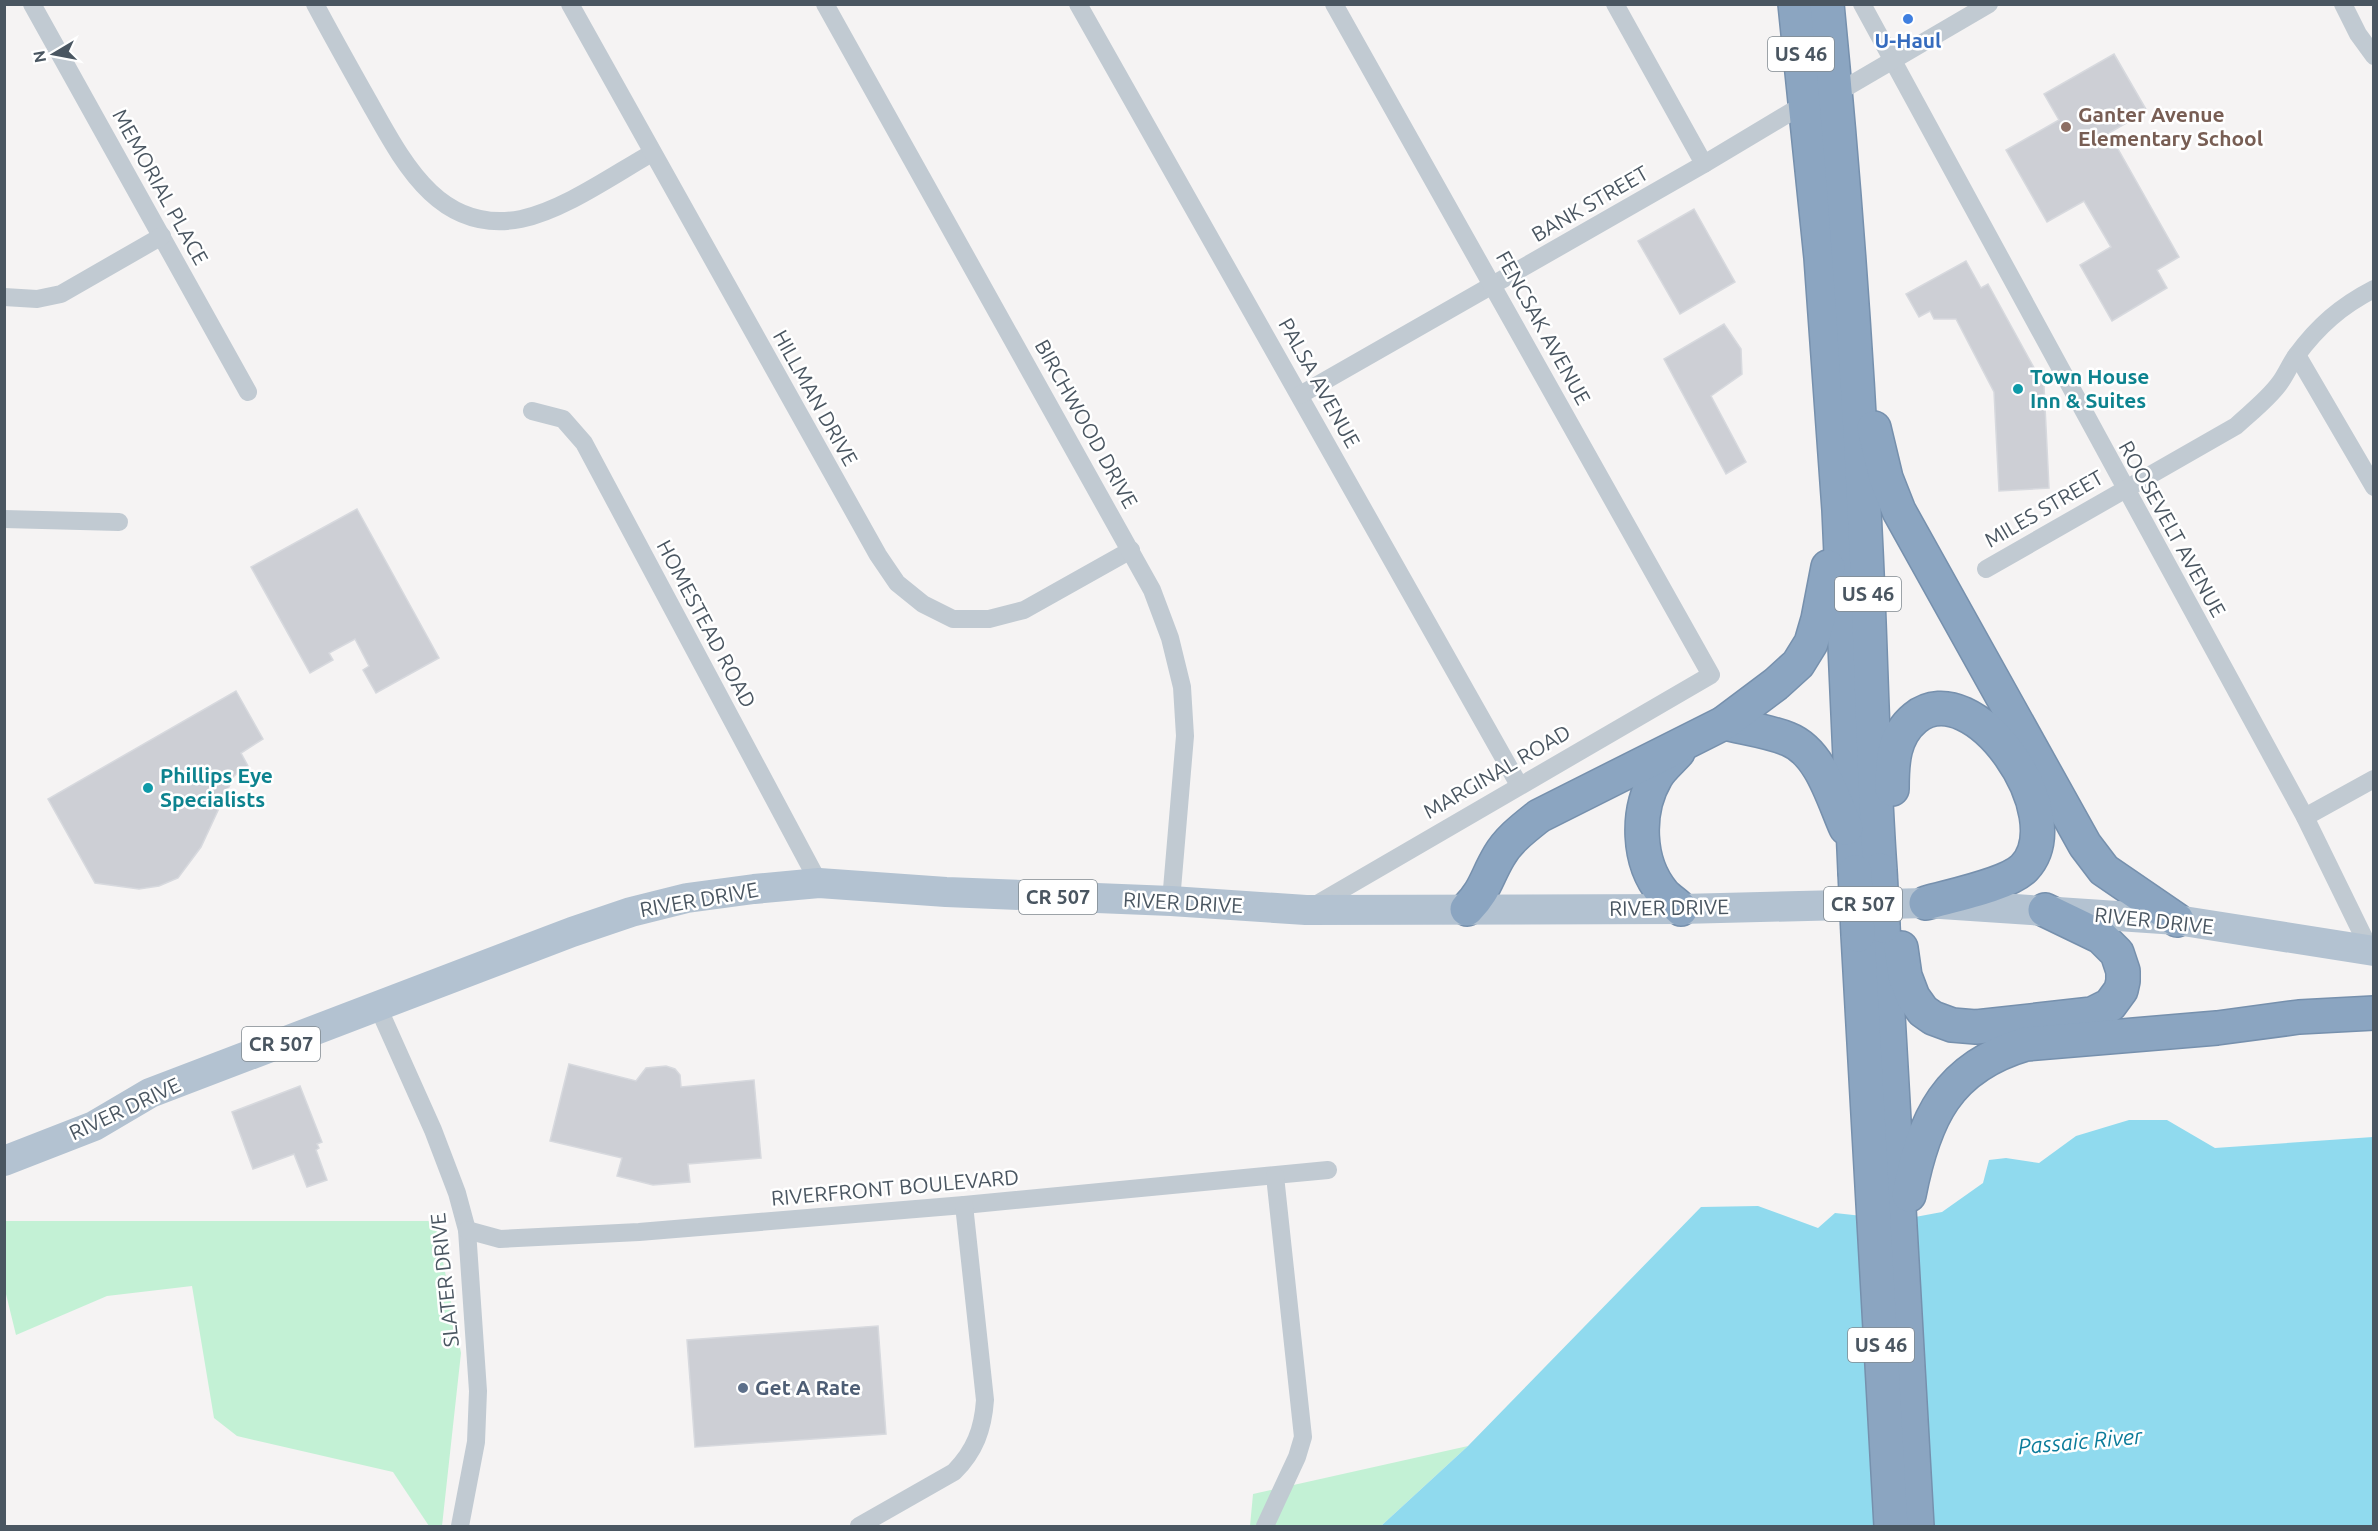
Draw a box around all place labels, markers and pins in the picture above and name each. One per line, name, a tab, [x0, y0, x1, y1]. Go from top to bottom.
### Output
marker: U-Haul	[1901, 12, 1915, 26]
place label: U-Haul	[1875, 28, 1941, 52]
place label: Ganter Avenue Elementary School	[2078, 102, 2263, 150]
marker: Ganter Avenue Elementary School	[2059, 120, 2073, 134]
place label: Town House Inn & Suites	[2030, 364, 2149, 412]
marker: Town House Inn & Suites	[2011, 382, 2025, 396]
place label: Phillips Eye Specialists	[160, 763, 273, 811]
marker: Phillips Eye Specialists	[141, 781, 155, 795]
place label: Get A Rate	[755, 1375, 861, 1399]
marker: Get A Rate	[736, 1381, 750, 1395]

